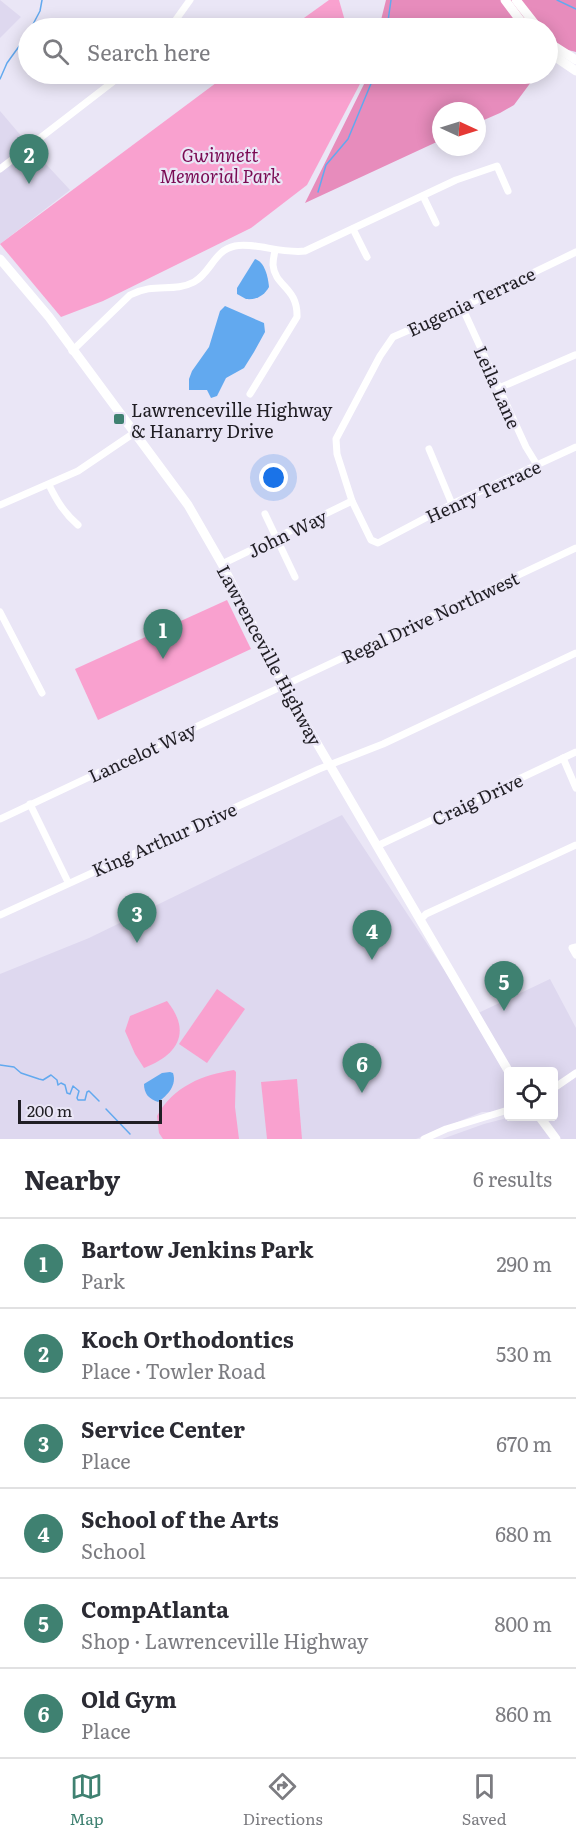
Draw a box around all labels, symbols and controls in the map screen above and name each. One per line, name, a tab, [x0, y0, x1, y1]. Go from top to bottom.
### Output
search box	[18, 18, 558, 84]
icon: search	[39, 35, 72, 68]
text: Search here	[87, 35, 210, 68]
north arrow	[432, 102, 486, 156]
pin: 2	[9, 134, 48, 184]
park label: Gwinnett Memorial Park	[159, 141, 281, 189]
street label: Eugenia Terrace	[402, 259, 540, 343]
street label: Leila Lane	[468, 341, 528, 433]
place label: Lawrenceville Highway & Hanarry Drive	[131, 396, 333, 444]
marker: Lawrenceville Highway & Hanarry Drive	[112, 412, 126, 426]
street label: Henry Terrace	[421, 452, 545, 530]
your location	[259, 463, 288, 492]
street label: John Way	[243, 502, 332, 564]
street label: Lawrenceville Highway	[211, 560, 329, 751]
street label: Regal Drive Northwest	[337, 564, 524, 670]
pin: 1	[144, 610, 182, 659]
street label: Lancelot Way	[84, 715, 201, 789]
street label: Craig Drive	[427, 766, 527, 832]
street label: King Arthur Drive	[87, 795, 241, 883]
pin: 3	[118, 894, 156, 943]
pin: 4	[352, 910, 392, 960]
pin: 5	[484, 962, 524, 1011]
pin: 6	[342, 1044, 382, 1093]
map controls	[504, 1067, 558, 1121]
button: locate	[504, 1067, 558, 1121]
scale bar	[18, 1097, 162, 1124]
text: 200 m	[27, 1098, 72, 1122]
text: Nearby	[24, 1159, 120, 1198]
text: 6 results	[473, 1163, 552, 1193]
text: Bartow Jenkins Park	[81, 1232, 314, 1265]
text: 1	[39, 1248, 48, 1278]
text: 290 m	[496, 1248, 552, 1278]
text: Park	[81, 1265, 125, 1295]
text: Koch Orthodontics	[81, 1322, 294, 1355]
text: 2	[38, 1338, 49, 1368]
text: 530 m	[496, 1338, 552, 1368]
text: Place · Towler Road	[81, 1355, 266, 1385]
text: Service Center	[81, 1412, 245, 1445]
text: 3	[38, 1428, 49, 1458]
text: 670 m	[496, 1428, 552, 1458]
text: Place	[81, 1445, 131, 1475]
text: School of the Arts	[81, 1502, 279, 1535]
text: 4	[37, 1518, 50, 1548]
text: 680 m	[495, 1518, 552, 1548]
text: School	[81, 1535, 146, 1565]
text: CompAtlanta	[81, 1592, 229, 1625]
text: 5	[38, 1608, 49, 1638]
text: 800 m	[494, 1608, 552, 1638]
text: Shop · Lawrenceville Highway	[81, 1625, 368, 1655]
text: Old Gym	[81, 1682, 177, 1715]
text: 6	[38, 1698, 49, 1728]
text: 860 m	[495, 1698, 552, 1728]
text: Place	[81, 1715, 131, 1745]
tab: Map	[70, 1770, 104, 1830]
tab: Directions	[243, 1770, 323, 1830]
tab: Saved	[462, 1770, 506, 1830]

